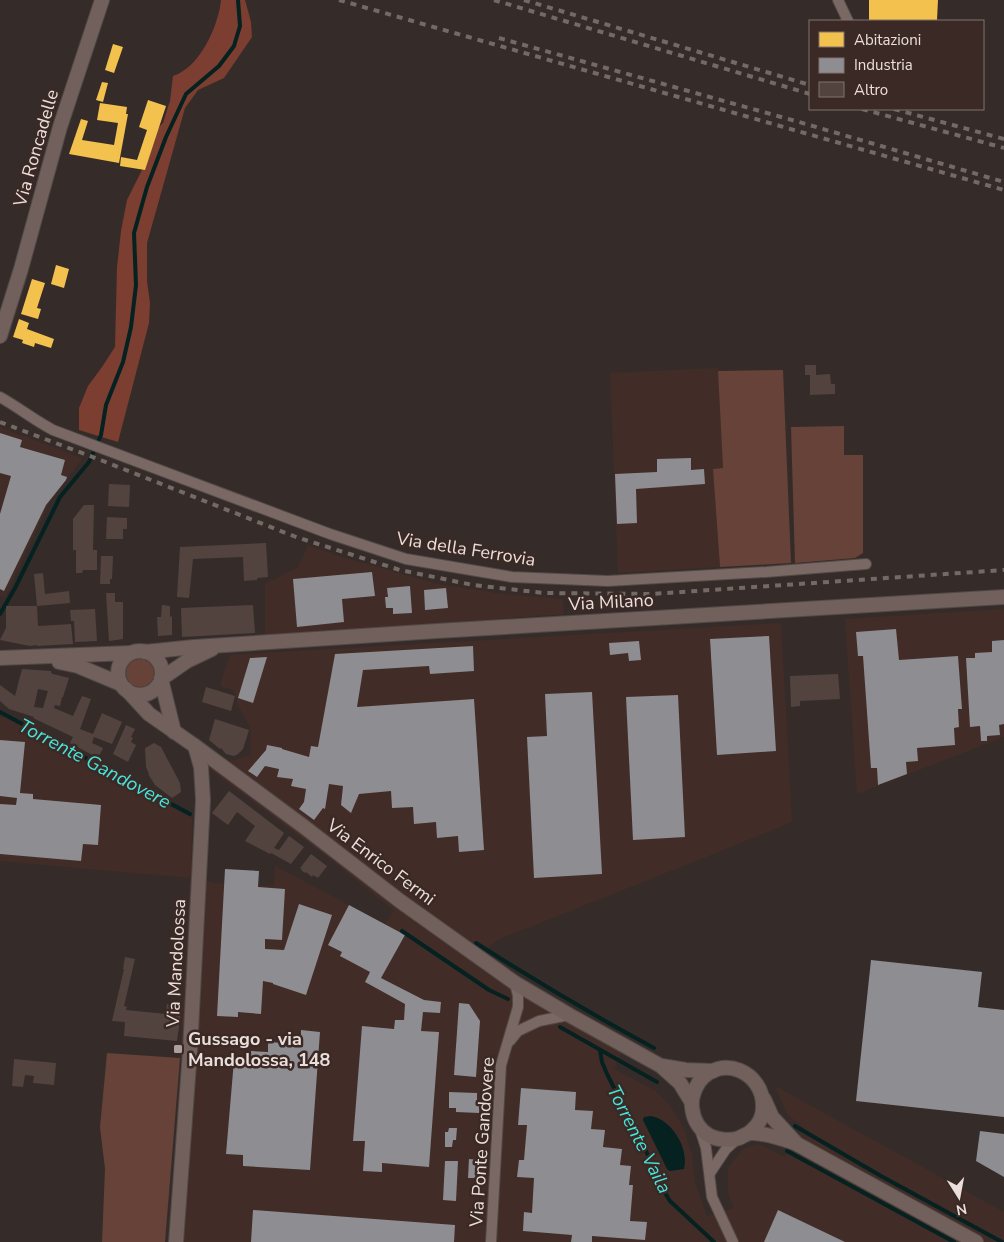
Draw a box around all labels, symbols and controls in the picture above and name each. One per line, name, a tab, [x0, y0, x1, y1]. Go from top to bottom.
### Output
legend	[809, 20, 984, 110]
text: Abitazioni	[854, 30, 921, 50]
text: Industria	[854, 55, 913, 75]
text: Altro	[854, 80, 888, 100]
street label: Via Roncadelle	[8, 87, 64, 210]
street label: Via della Ferrovia	[394, 526, 537, 572]
street label: Via Milano	[567, 588, 654, 616]
water label: Torrente Gandovere	[14, 713, 175, 815]
street label: Via Enrico Fermi	[321, 813, 440, 911]
street label: Via Mandolossa	[161, 898, 191, 1029]
place label: Gussago - via Mandolossa, 148	[188, 1027, 331, 1072]
marker: Gussago - via Mandolossa, 148	[172, 1043, 184, 1055]
street label: Via Ponte Gandovere	[464, 1056, 500, 1229]
water label: Torrente Vaila	[601, 1081, 678, 1198]
north arrow	[934, 1172, 984, 1222]
text: N	[954, 1199, 968, 1220]

